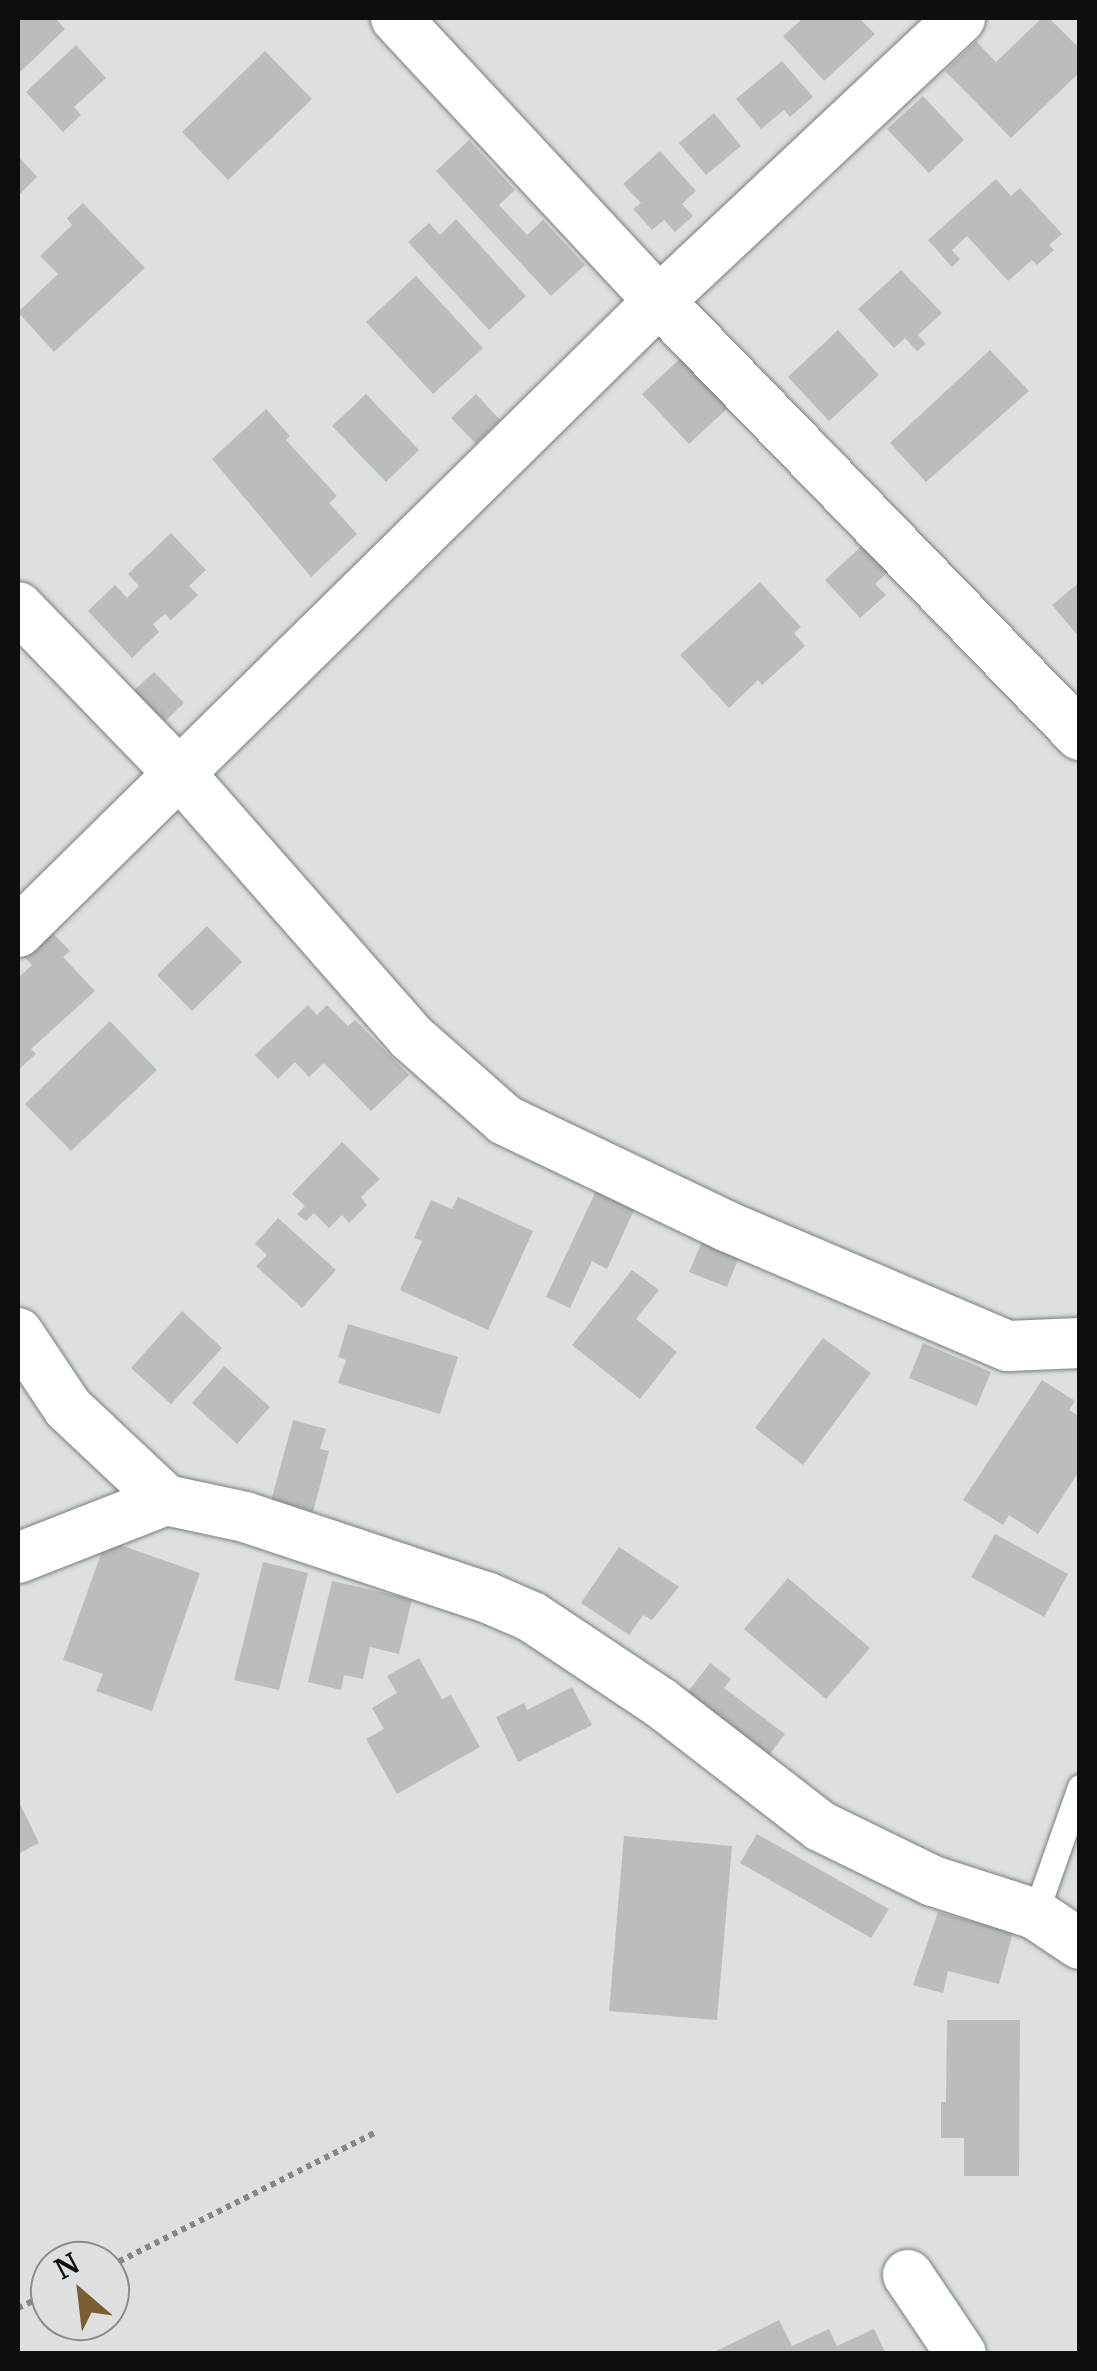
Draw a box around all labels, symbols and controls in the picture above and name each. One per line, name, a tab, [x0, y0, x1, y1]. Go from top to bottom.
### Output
north arrow	[30, 2241, 130, 2341]
text: N	[49, 2245, 85, 2287]

